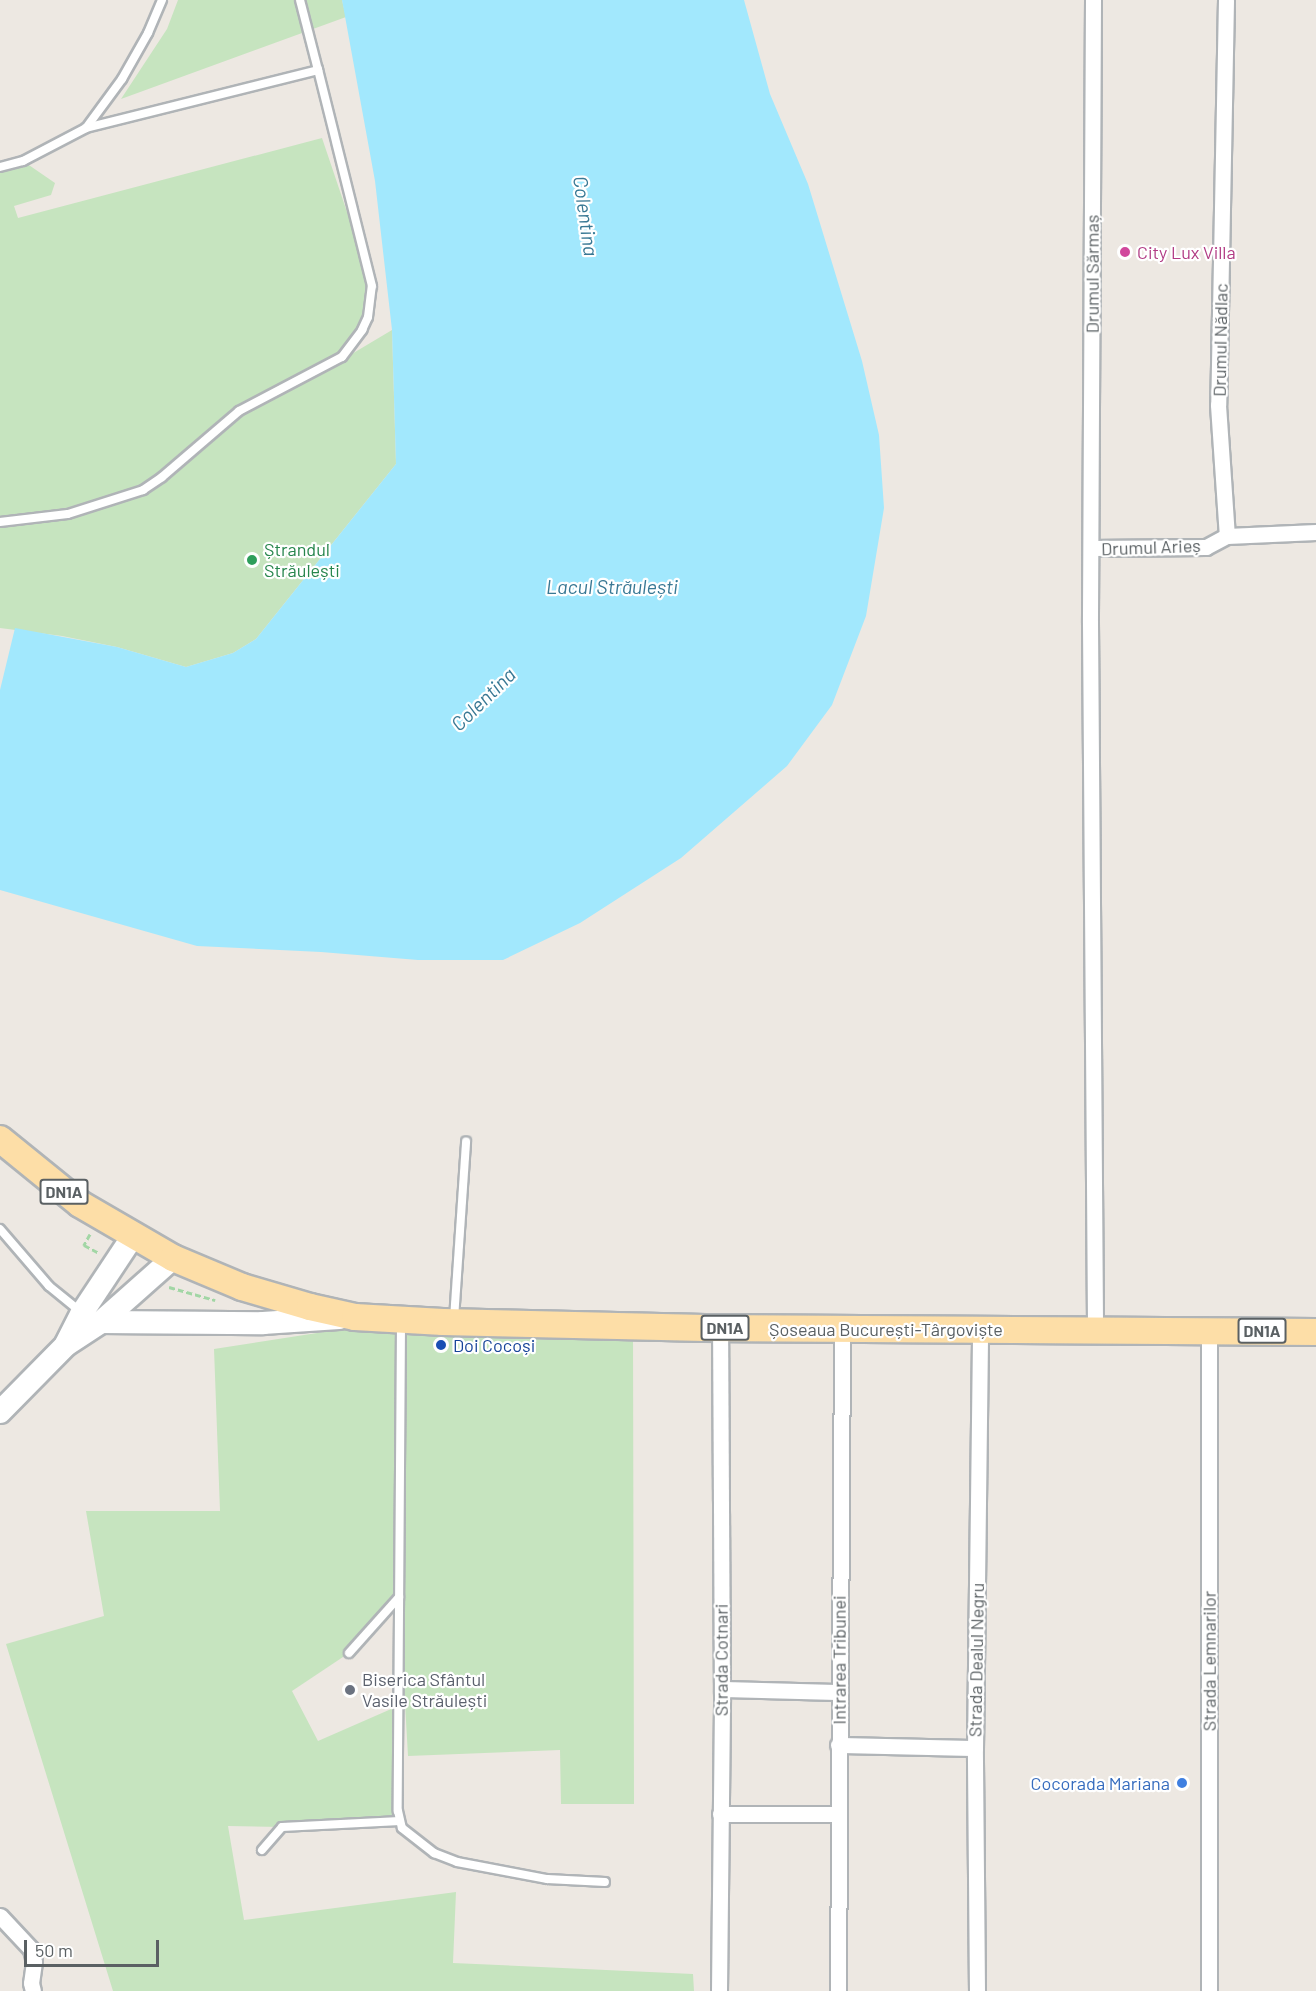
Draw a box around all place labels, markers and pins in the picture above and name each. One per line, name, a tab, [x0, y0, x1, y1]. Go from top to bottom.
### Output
place label: City Lux Villa	[1137, 241, 1236, 263]
marker: City Lux Villa	[1118, 245, 1132, 259]
place label: Ștrandul Străulești	[264, 539, 340, 582]
marker: Ștrandul Străulești	[245, 553, 259, 567]
place label: Doi Cocoși	[453, 1334, 535, 1356]
marker: Doi Cocoși	[434, 1338, 448, 1352]
place label: Biserica Sfântul Vasile Străulești	[362, 1669, 487, 1712]
marker: Biserica Sfântul Vasile Străulești	[343, 1683, 357, 1697]
place label: Cocorada Mariana	[1031, 1772, 1170, 1794]
marker: Cocorada Mariana	[1175, 1776, 1189, 1790]

